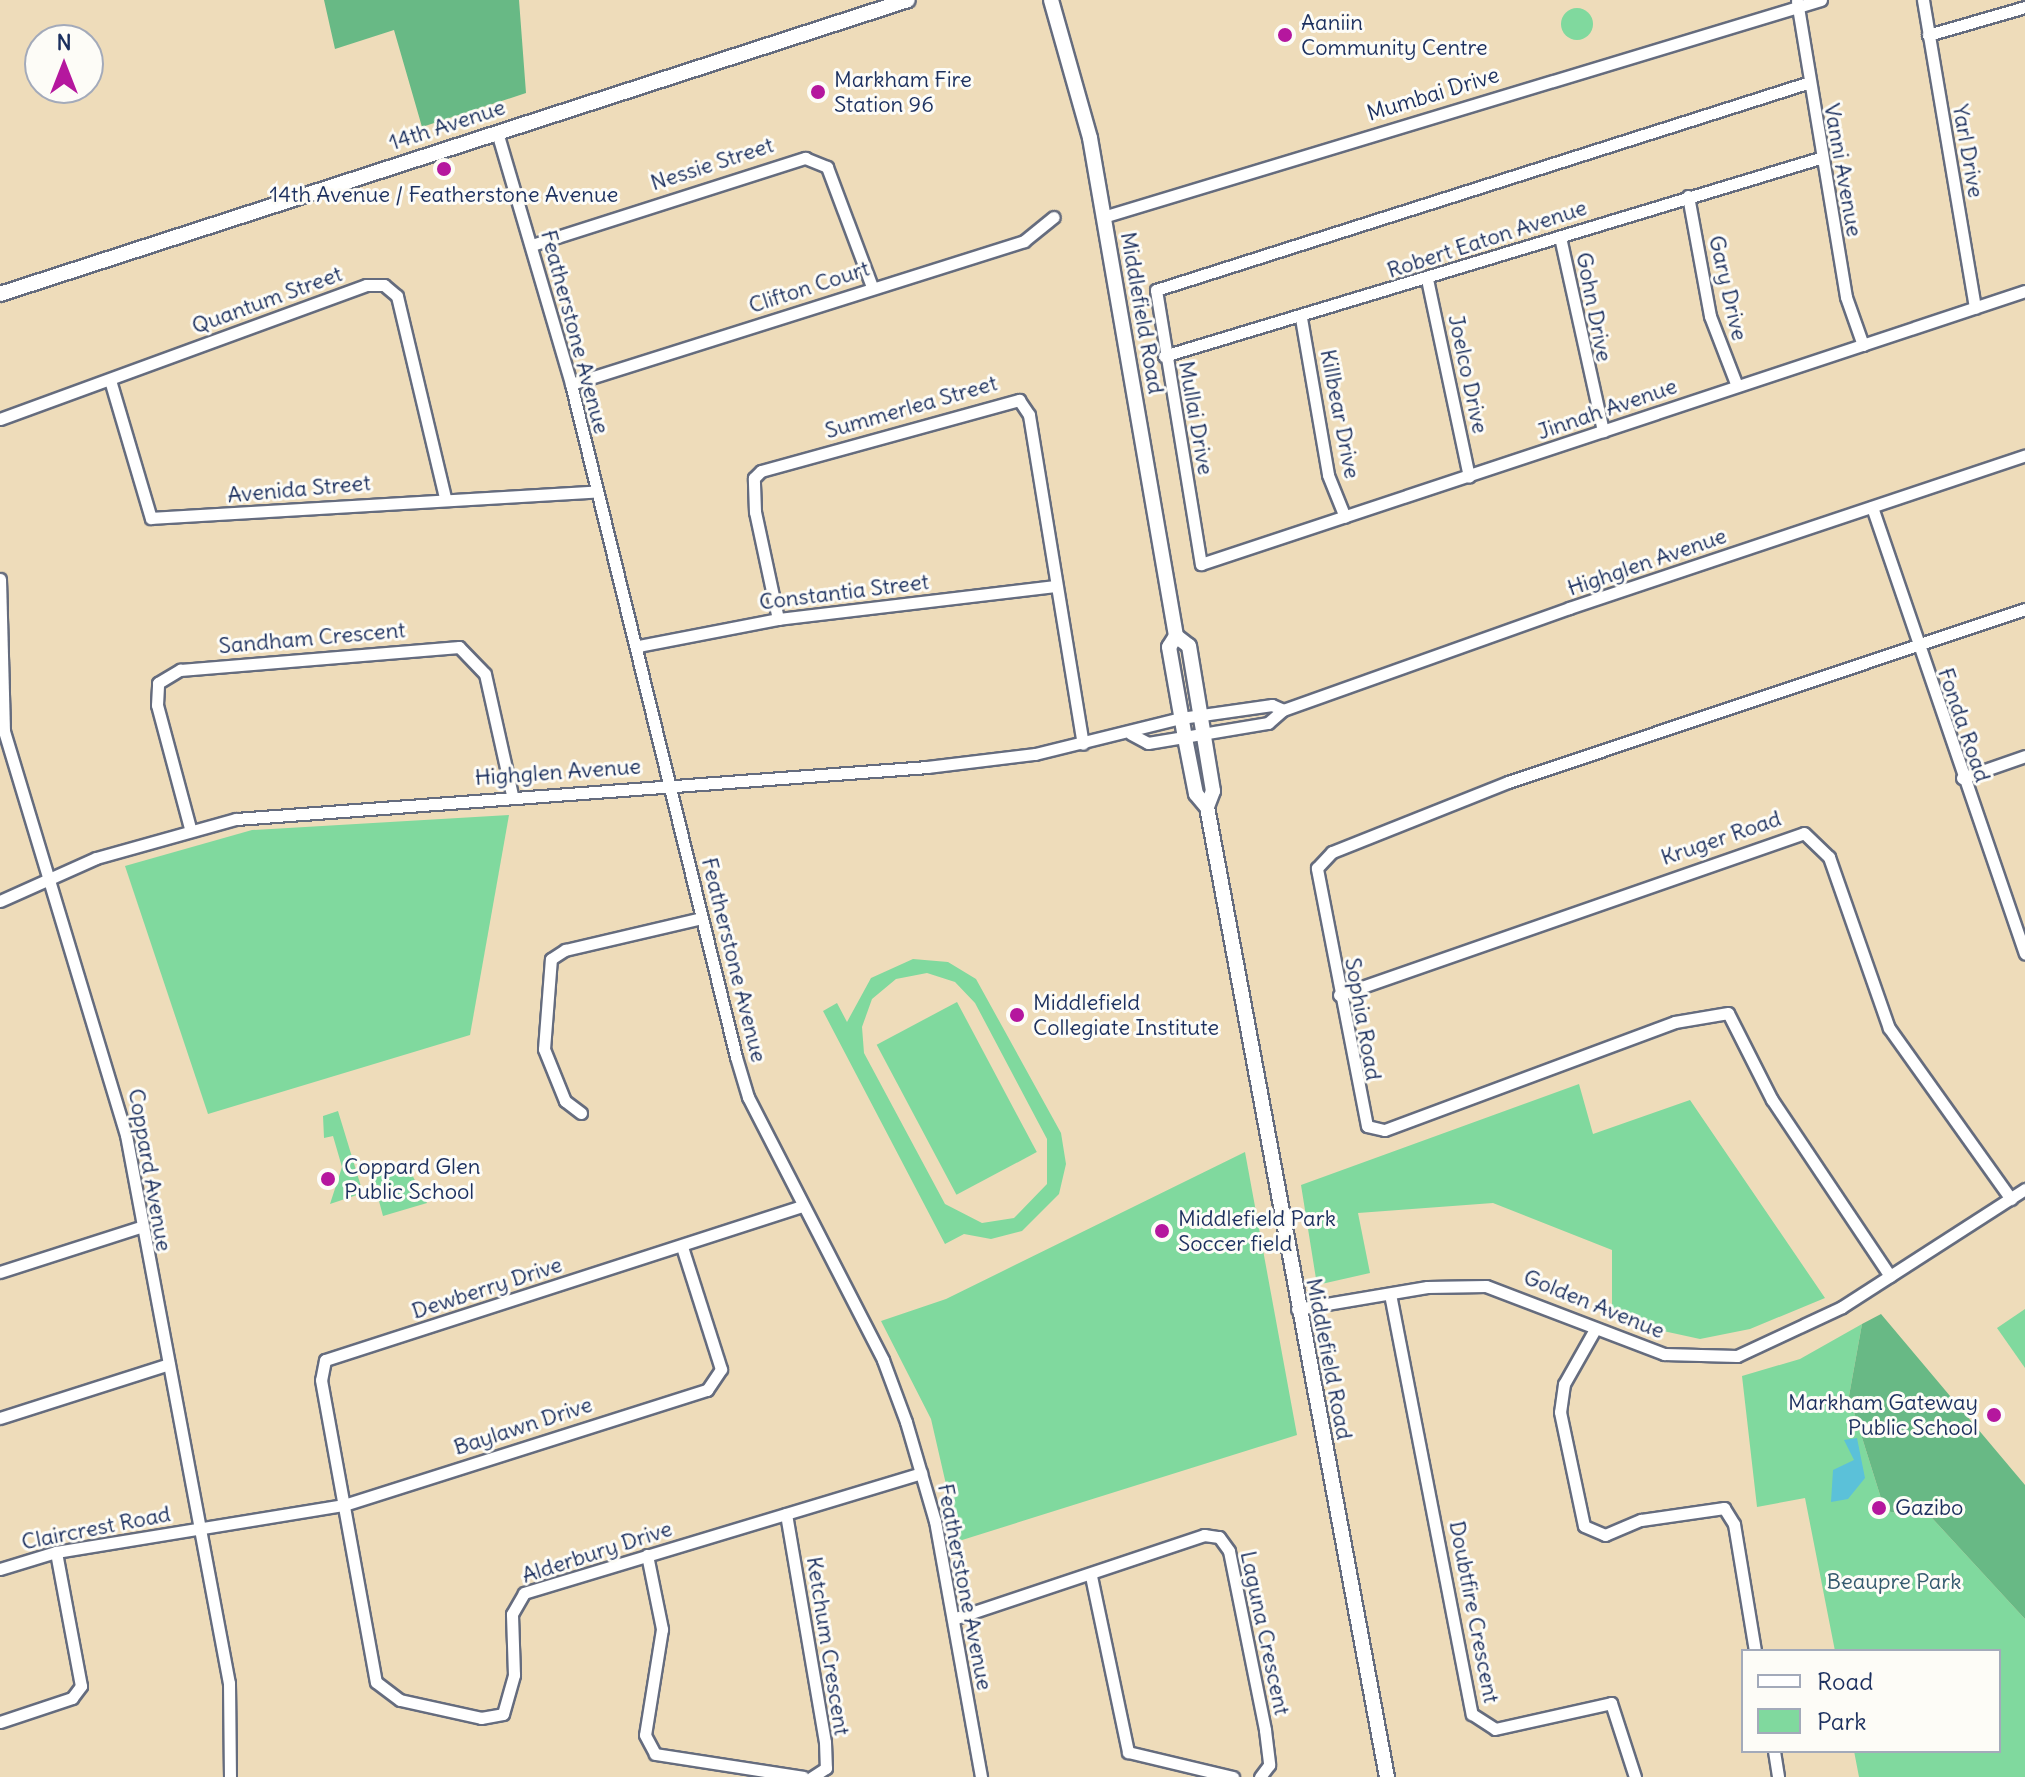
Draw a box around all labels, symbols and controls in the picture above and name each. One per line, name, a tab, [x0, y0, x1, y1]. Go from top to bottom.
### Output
place label: Aaniin Community Centre	[1301, 9, 1488, 60]
north arrow	[24, 24, 104, 104]
marker: Aaniin Community Centre	[1276, 26, 1294, 44]
text: N	[56, 28, 72, 56]
street label: Mumbai Drive	[1364, 61, 1502, 127]
place label: Markham Fire Station 96	[834, 66, 972, 118]
marker: Markham Fire Station 96	[809, 83, 827, 101]
street label: 14th Avenue	[386, 94, 508, 156]
street label: Vanni Avenue	[1818, 101, 1868, 239]
street label: Yarl Drive	[1947, 102, 1989, 200]
street label: Nessie Street	[647, 132, 777, 196]
marker: 14th Avenue / Featherstone Avenue	[435, 160, 453, 178]
place label: 14th Avenue / Featherstone Avenue	[270, 182, 618, 208]
street label: Robert Eaton Avenue	[1384, 194, 1590, 284]
street label: Featherstone Avenue	[535, 227, 615, 437]
street label: Middlefield Road	[1115, 230, 1169, 396]
street label: Gary Drive	[1703, 233, 1753, 343]
street label: Gohn Drive	[1570, 250, 1618, 364]
street label: Clifton Court	[745, 255, 873, 319]
street label: Quantum Street	[188, 261, 346, 339]
street label: Joelco Drive	[1443, 312, 1493, 436]
street label: Killbear Drive	[1315, 347, 1365, 481]
street label: Mullai Drive	[1173, 359, 1219, 477]
street label: Summerlea Street	[822, 370, 1000, 444]
street label: Jinnah Avenue	[1534, 373, 1680, 445]
street label: Avenida Street	[226, 470, 372, 508]
street label: Highglen Avenue	[1564, 522, 1730, 602]
street label: Constantia Street	[758, 568, 930, 616]
street label: Sandham Crescent	[218, 617, 406, 659]
street label: Fonda Road	[1932, 664, 1996, 786]
street label: Highglen Avenue	[474, 753, 642, 791]
street label: Kruger Road	[1657, 805, 1785, 871]
street label: Featherstone Avenue	[696, 855, 772, 1065]
street label: Sophia Road	[1339, 956, 1387, 1082]
place label: Middlefield Collegiate Institute	[1033, 989, 1219, 1040]
marker: Middlefield Collegiate Institute	[1008, 1006, 1026, 1024]
street label: Coppard Avenue	[123, 1087, 177, 1253]
place label: Coppard Glen Public School	[344, 1153, 481, 1204]
marker: Coppard Glen Public School	[319, 1170, 337, 1188]
place label: Middlefield Park Soccer field	[1178, 1205, 1336, 1256]
marker: Middlefield Park Soccer field	[1153, 1222, 1171, 1240]
street label: Dewberry Drive	[409, 1251, 565, 1325]
street label: Golden Avenue	[1520, 1264, 1668, 1344]
street label: Middlefield Road	[1300, 1276, 1358, 1442]
place label: Markham Gateway Public School	[1788, 1389, 1978, 1440]
street label: Baylawn Drive	[450, 1391, 596, 1461]
marker: Markham Gateway Public School	[1985, 1406, 2003, 1424]
street label: Featherstone Avenue	[932, 1481, 998, 1693]
place label: Gazibo	[1895, 1495, 1963, 1521]
marker: Gazibo	[1870, 1499, 1888, 1517]
street label: Claircrest Road	[19, 1501, 173, 1555]
street label: Alderbury Drive	[519, 1515, 675, 1589]
street label: Doubtfire Crescent	[1443, 1519, 1505, 1705]
street label: Laguna Crescent	[1235, 1549, 1295, 1717]
street label: Ketchum Crescent	[801, 1555, 855, 1737]
park label: Beaupre Park	[1827, 1569, 1961, 1595]
legend	[1741, 1649, 2001, 1753]
text: Road	[1817, 1666, 1873, 1696]
text: Park	[1817, 1706, 1867, 1736]

